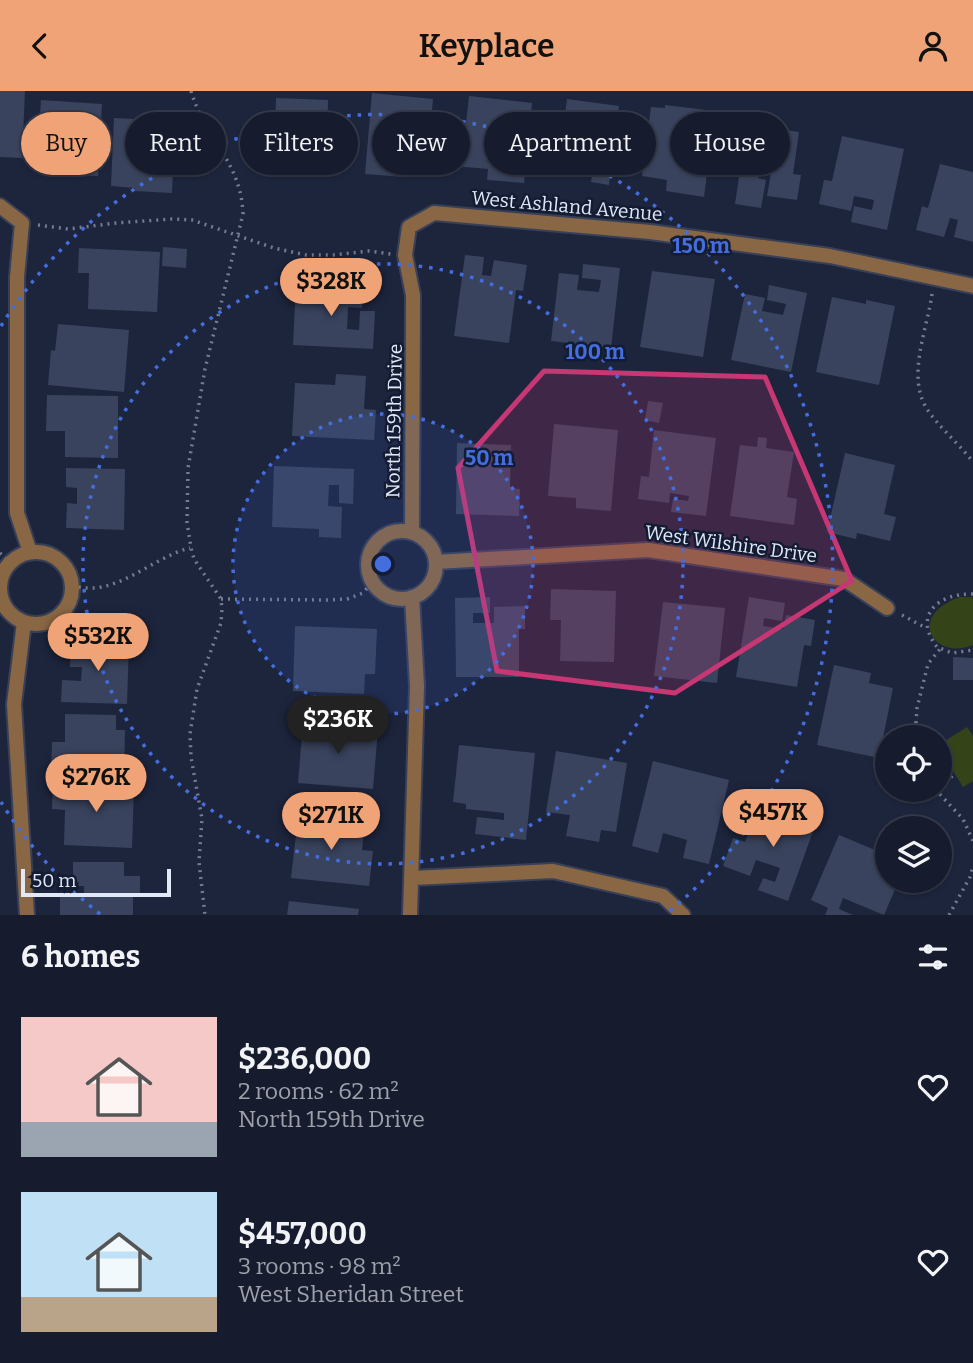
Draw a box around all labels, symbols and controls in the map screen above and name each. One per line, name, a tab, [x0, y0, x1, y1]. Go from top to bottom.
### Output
icon: back	[21, 27, 59, 65]
text: Keyplace	[418, 27, 555, 65]
icon: person	[914, 27, 952, 65]
chip: Buy	[21, 112, 111, 175]
chip: Rent	[125, 112, 226, 175]
chip: Filters	[240, 112, 358, 175]
chip: New	[372, 112, 470, 175]
chip: Apartment	[484, 112, 656, 175]
chip: House	[670, 112, 790, 175]
street label: West Ashland Avenue	[470, 186, 664, 226]
text: 150 m	[672, 233, 730, 259]
pin: $328K	[282, 259, 380, 318]
text: $328K	[296, 267, 366, 295]
text: 100 m	[565, 339, 625, 365]
street label: North 159th Drive	[381, 344, 407, 498]
text: 50 m	[465, 445, 513, 471]
street label: West Wilshire Drive	[643, 521, 819, 567]
centre of rings	[371, 552, 395, 576]
pin: $532K	[49, 613, 147, 673]
text: $532K	[64, 622, 132, 650]
pin: $236K	[289, 697, 387, 756]
text: $236K	[303, 705, 373, 733]
map controls	[875, 725, 952, 893]
button: locate	[875, 725, 952, 802]
pin: $276K	[47, 755, 145, 814]
text: $276K	[61, 763, 131, 791]
pin: $457K	[724, 789, 822, 849]
pin: $271K	[282, 793, 380, 852]
text: $457K	[739, 798, 807, 826]
text: $271K	[298, 801, 364, 829]
button: layers	[875, 816, 952, 893]
scale bar	[21, 866, 172, 898]
text: 50 m	[32, 869, 76, 892]
icon: filters	[914, 938, 952, 976]
text: 6 homes	[21, 939, 140, 975]
text: $236,000	[238, 1041, 371, 1077]
icon: home	[77, 1045, 161, 1129]
icon: heart	[914, 1068, 952, 1106]
text: 2 rooms · 62 m²	[238, 1077, 399, 1105]
text: North 159th Drive	[238, 1105, 425, 1133]
text: $457,000	[238, 1216, 367, 1252]
icon: home	[77, 1220, 161, 1304]
icon: heart	[914, 1243, 952, 1281]
text: 3 rooms · 98 m²	[238, 1252, 401, 1280]
text: West Sheridan Street	[238, 1280, 464, 1308]

